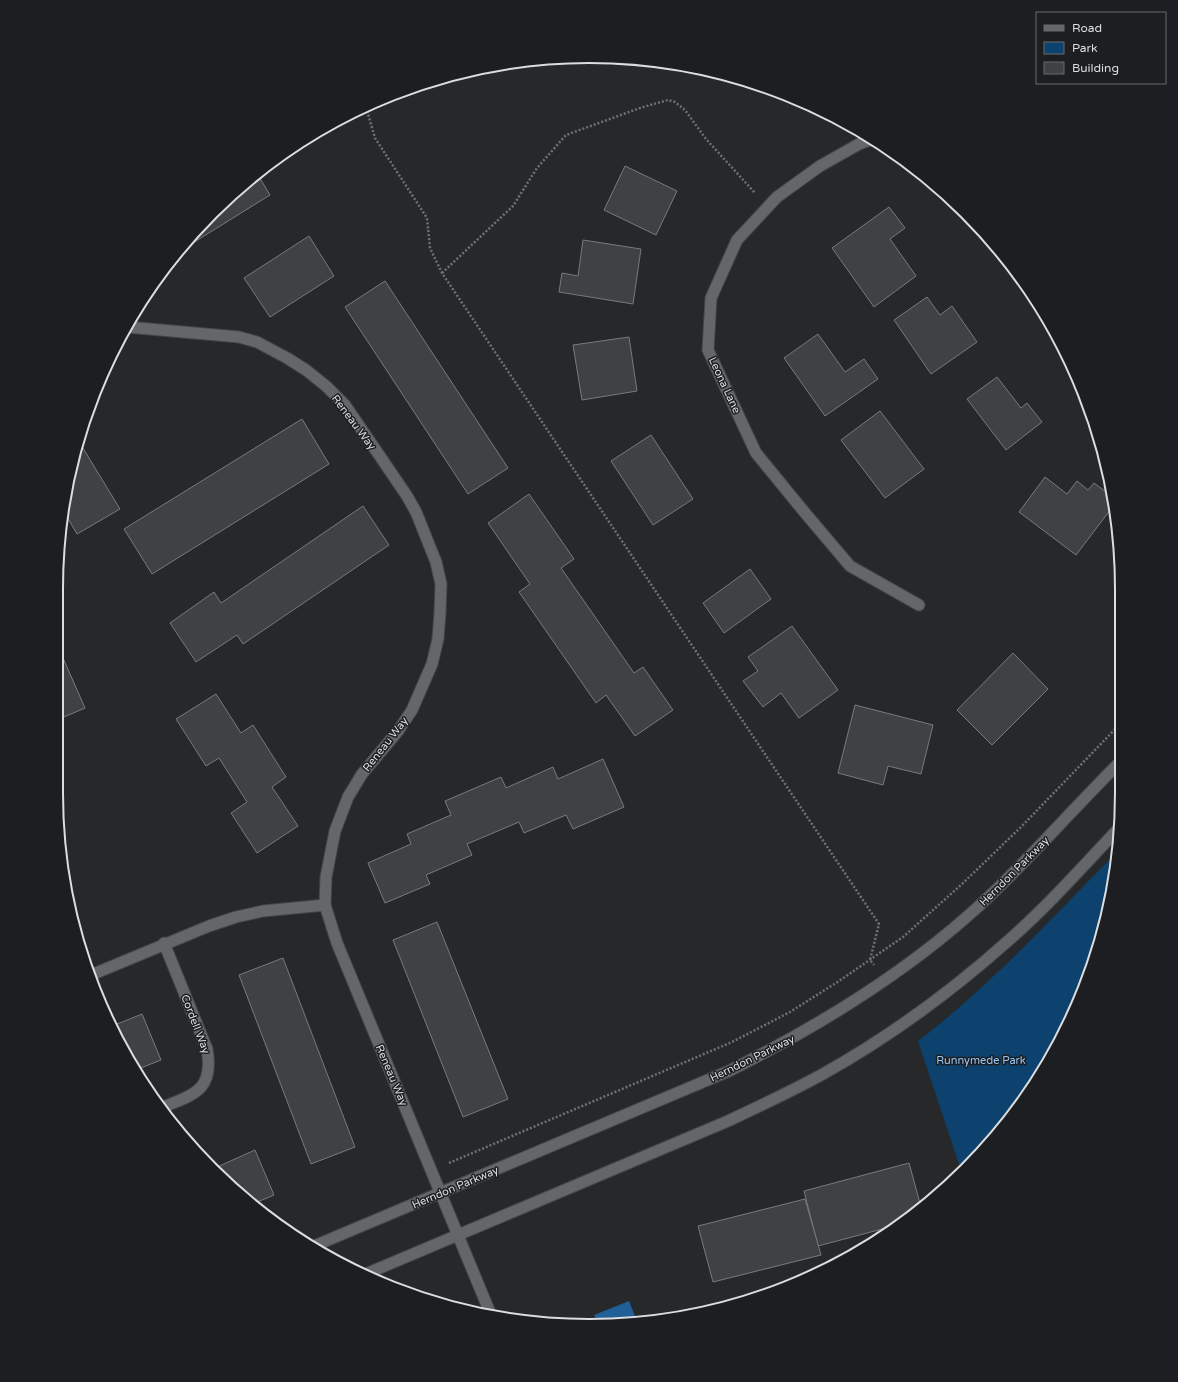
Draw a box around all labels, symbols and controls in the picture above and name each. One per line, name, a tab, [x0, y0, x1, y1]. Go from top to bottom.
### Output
legend	[1036, 12, 1166, 84]
text: Road	[1072, 21, 1102, 35]
text: Park	[1072, 41, 1098, 55]
text: Building	[1072, 61, 1119, 75]
street label: Leona Lane	[706, 355, 743, 415]
street label: Reneau Way	[329, 392, 379, 452]
street label: Reneau Way	[360, 714, 411, 774]
street label: Herndon Parkway	[977, 834, 1052, 909]
street label: Cordell Way	[178, 993, 213, 1056]
street label: Herndon Parkway	[708, 1032, 797, 1085]
street label: Reneau Way	[373, 1043, 410, 1108]
park label: Runnymede Park	[936, 1054, 1026, 1067]
street label: Herndon Parkway	[410, 1163, 500, 1212]

